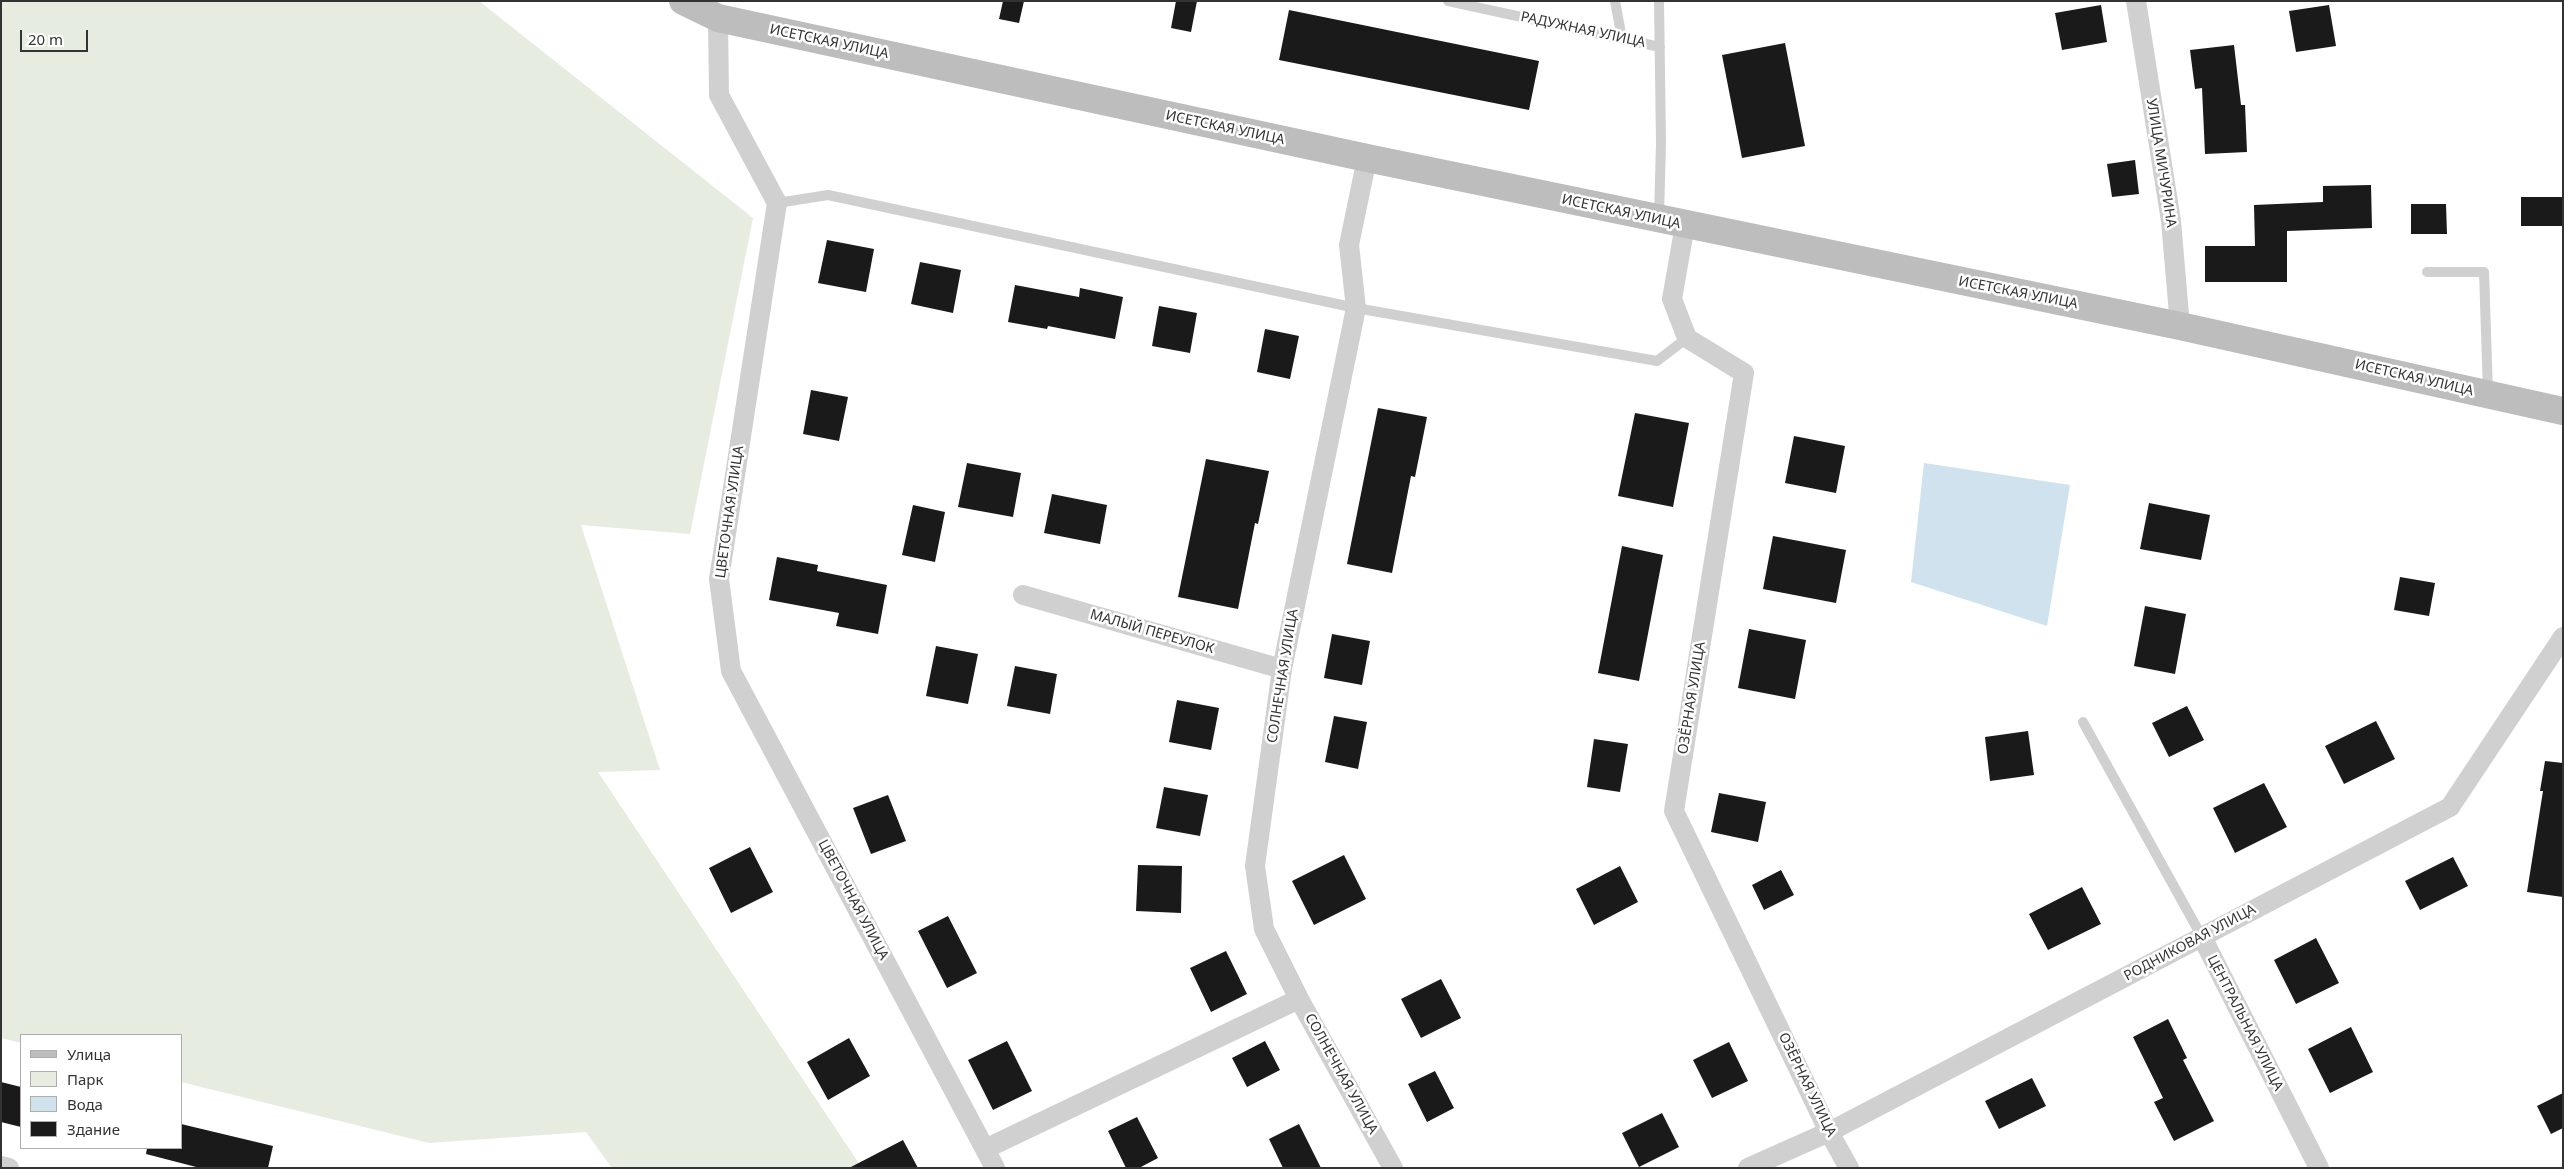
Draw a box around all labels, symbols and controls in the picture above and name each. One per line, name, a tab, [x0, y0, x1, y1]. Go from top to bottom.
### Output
street label: РАДУЖНАЯ УЛИЦА	[1519, 9, 1647, 51]
scale bar	[22, 20, 90, 52]
street label: ИСЕТСКАЯ УЛИЦА	[768, 21, 890, 63]
text: 20 m	[28, 29, 63, 49]
street label: УЛИЦА МИЧУРИНА	[2143, 97, 2179, 229]
street label: ИСЕТСКАЯ УЛИЦА	[1164, 107, 1286, 149]
street label: ИСЕТСКАЯ УЛИЦА	[1560, 191, 1682, 233]
street label: ИСЕТСКАЯ УЛИЦА	[1957, 273, 2079, 313]
street label: ИСЕТСКАЯ УЛИЦА	[2353, 356, 2475, 400]
street label: ЦВЕТОЧНАЯ УЛИЦА	[712, 445, 748, 579]
street label: МАЛЫЙ ПЕРЕУЛОК	[1088, 606, 1216, 658]
street label: СОЛНЕЧНАЯ УЛИЦА	[1264, 608, 1302, 744]
street label: ОЗЁРНАЯ УЛИЦА	[1675, 641, 1709, 755]
street label: ЦВЕТОЧНАЯ УЛИЦА	[814, 837, 892, 963]
street label: РОДНИКОВАЯ УЛИЦА	[2121, 901, 2259, 985]
street label: ЦЕНТРАЛЬНАЯ УЛИЦА	[2203, 952, 2287, 1094]
street label: СОЛНЕЧНАЯ УЛИЦА	[1301, 1011, 1381, 1137]
street label: ОЗЁРНАЯ УЛИЦА	[1775, 1030, 1839, 1140]
legend	[20, 1034, 182, 1149]
text: Улица	[67, 1044, 111, 1064]
text: Парк	[67, 1069, 103, 1089]
text: Вода	[67, 1094, 103, 1114]
text: Здание	[67, 1119, 120, 1139]

